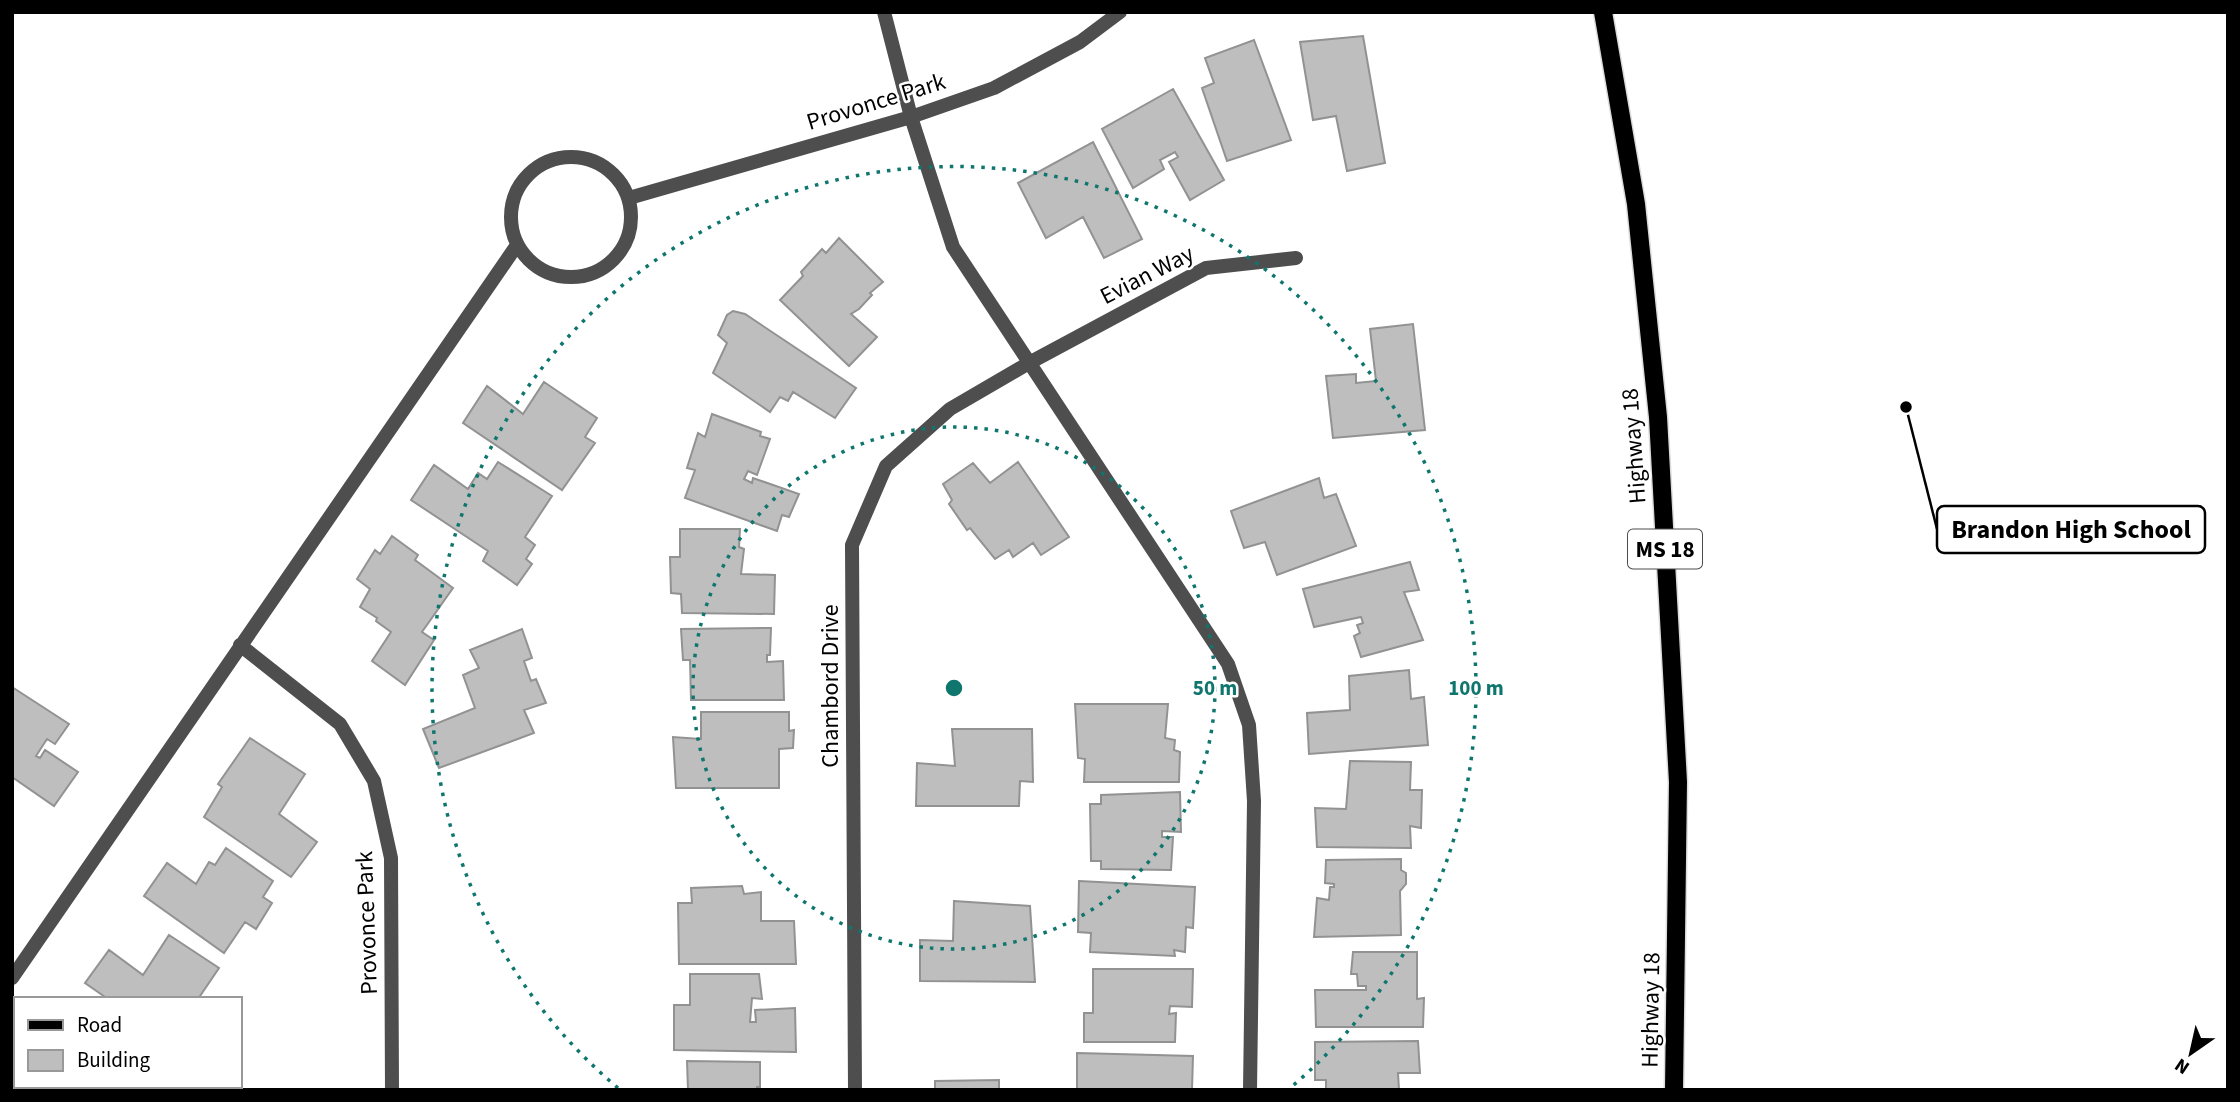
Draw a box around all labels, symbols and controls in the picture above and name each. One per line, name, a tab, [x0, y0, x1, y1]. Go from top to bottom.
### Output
street label: Provonce Park	[802, 64, 950, 140]
street label: Evian Way	[1094, 236, 1200, 314]
street label: Highway 18	[1613, 387, 1655, 505]
callout: Brandon High School	[1937, 506, 2205, 553]
text: Brandon High School	[1951, 511, 2191, 548]
road number: MS 18	[1628, 530, 1702, 568]
street label: Chambord Drive	[813, 604, 848, 768]
text: 50 m	[1193, 673, 1237, 703]
text: 100 m	[1448, 673, 1504, 703]
centre of rings	[942, 676, 966, 700]
street label: Provonce Park	[347, 850, 387, 995]
street label: Highway 18	[1632, 952, 1670, 1068]
legend	[14, 997, 242, 1088]
text: Road	[77, 1010, 122, 1040]
north arrow	[2156, 1018, 2226, 1088]
text: Building	[77, 1045, 151, 1075]
text: N	[2170, 1051, 2195, 1081]

